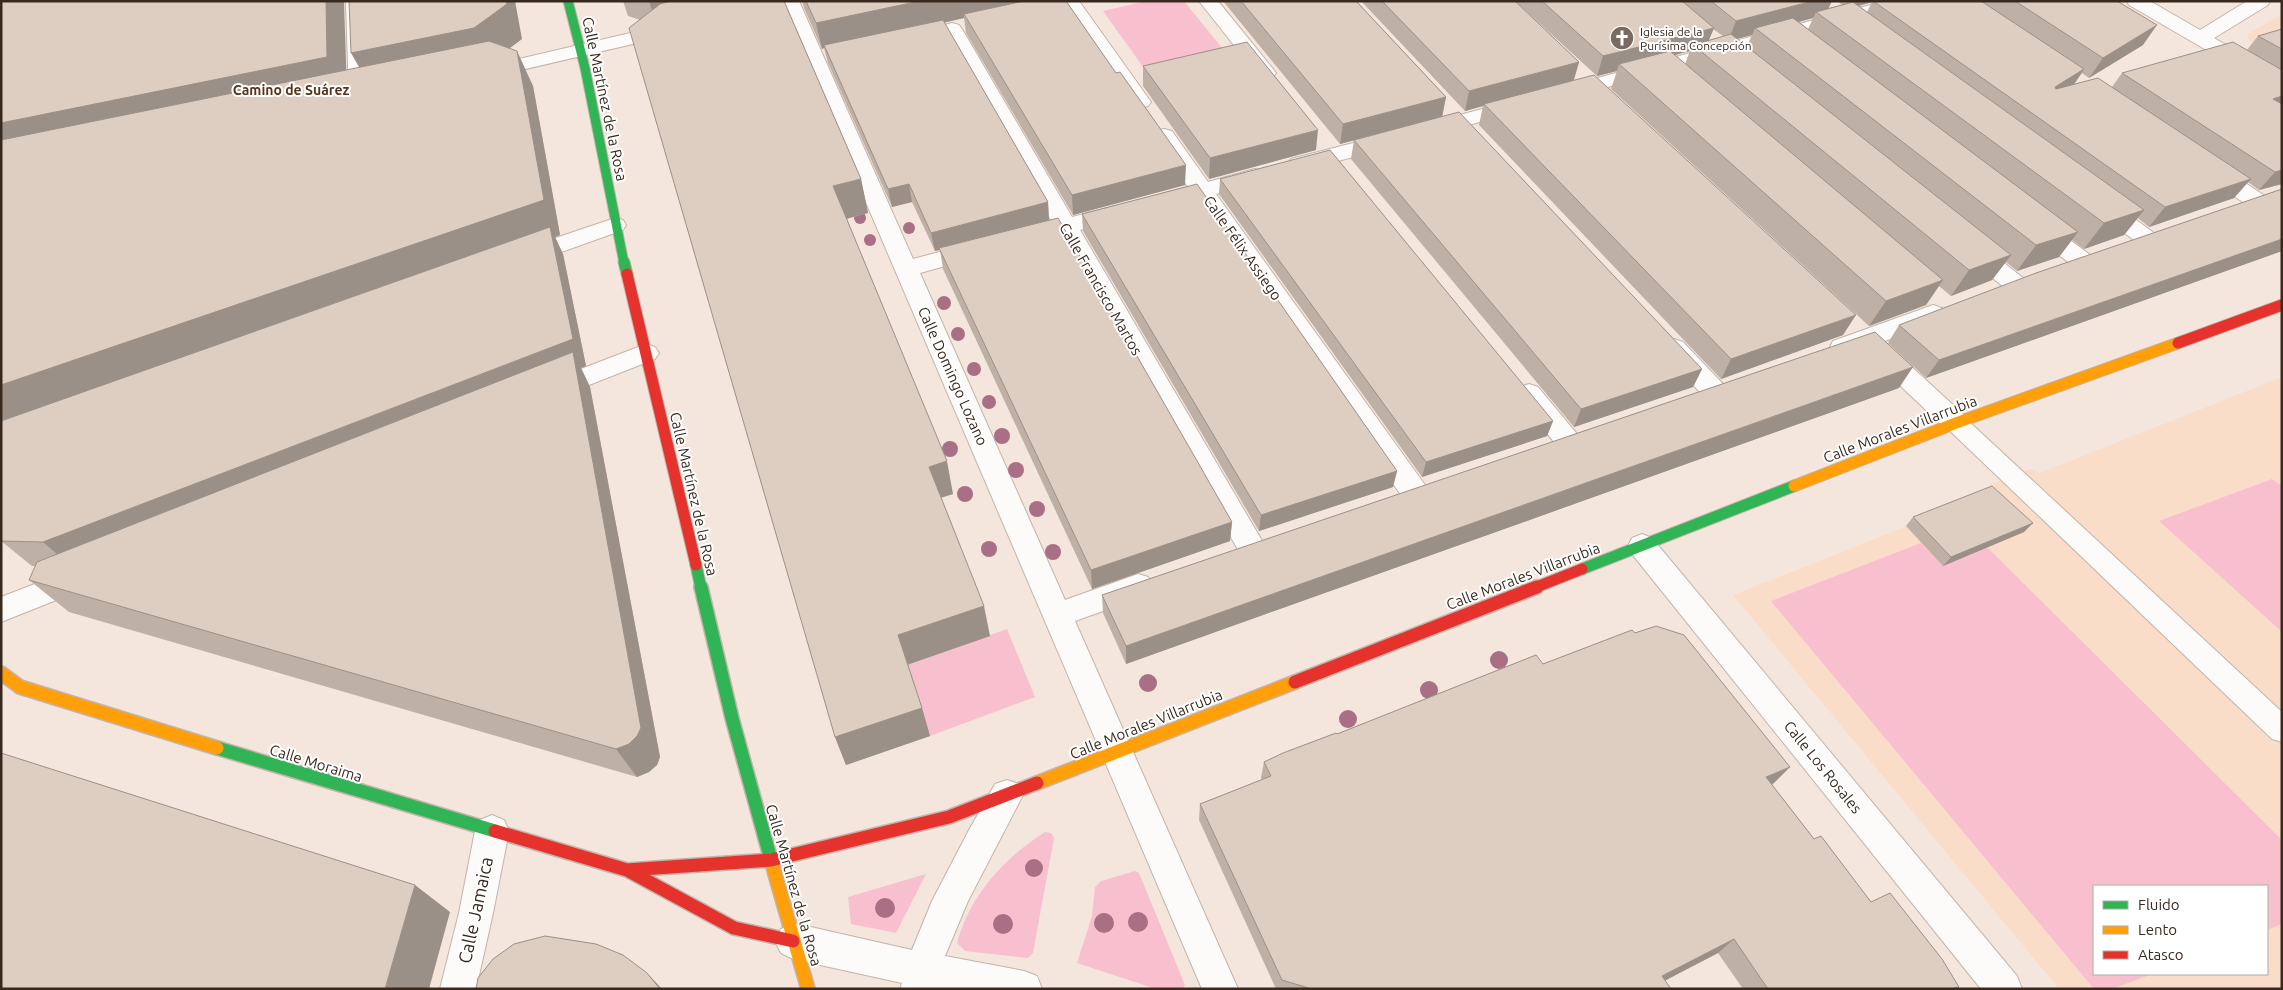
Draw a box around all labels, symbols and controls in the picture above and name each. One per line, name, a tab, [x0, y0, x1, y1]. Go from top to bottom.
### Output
street label: Calle Martínez de la Rosa	[579, 15, 631, 183]
church icon: Iglesia de la Purísima Concepción	[1609, 25, 1635, 51]
place label: Iglesia de la Purísima Concepción	[1640, 25, 1752, 52]
district label: Camino de Suárez	[233, 82, 349, 98]
street label: Calle Félix Assiego	[1201, 193, 1285, 303]
street label: Calle Francisco Martos	[1056, 220, 1146, 358]
street label: Calle Domingo Lozano	[915, 304, 991, 448]
street label: Calle Morales Villarrubia	[1821, 392, 1979, 466]
street label: Calle Martínez de la Rosa	[667, 410, 721, 578]
street label: Calle Morales Villarrubia	[1444, 539, 1602, 613]
street label: Calle Morales Villarrubia	[1067, 686, 1225, 762]
street label: Calle Los Rosales	[1781, 717, 1865, 817]
street label: Calle Moraima	[268, 741, 364, 785]
street label: Calle Martínez de la Rosa	[763, 802, 825, 968]
street label: Calle Jamaica	[454, 855, 496, 965]
legend	[2093, 885, 2268, 975]
text: Fluido	[2138, 896, 2180, 913]
text: Lento	[2138, 921, 2177, 938]
text: Atasco	[2138, 946, 2184, 963]

